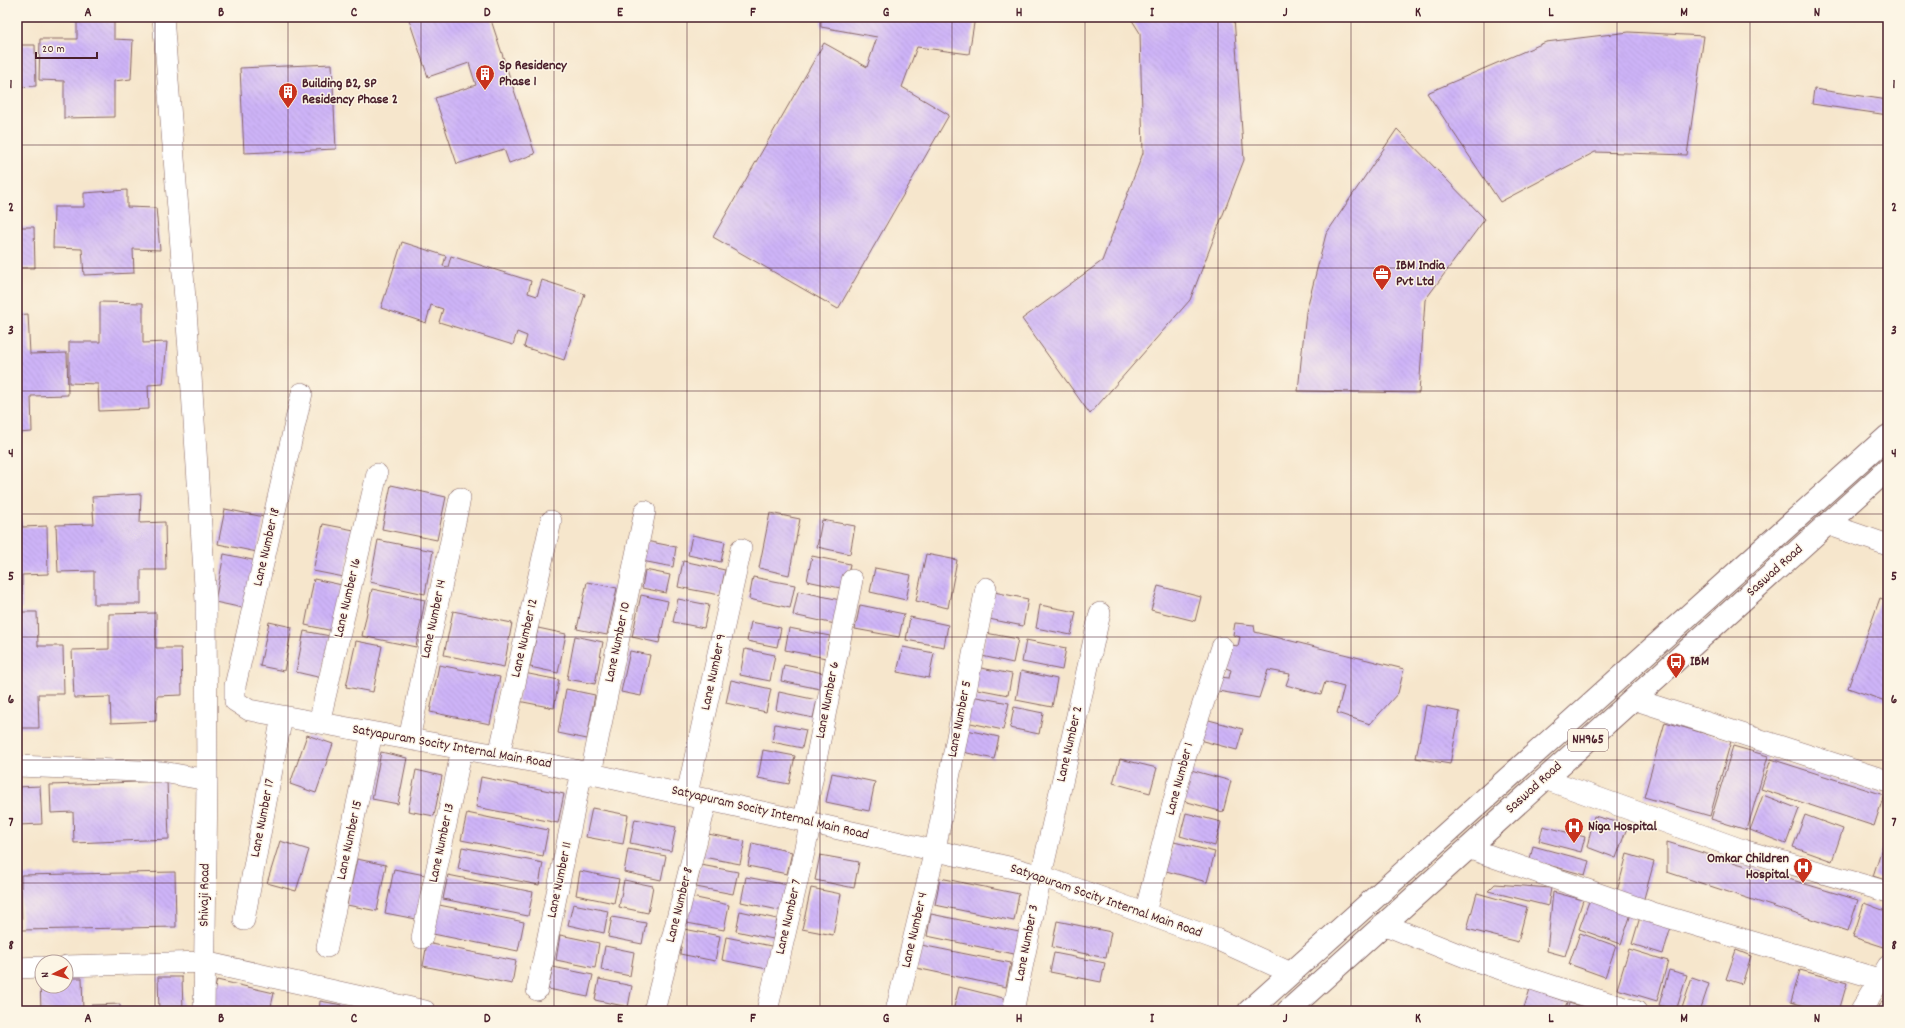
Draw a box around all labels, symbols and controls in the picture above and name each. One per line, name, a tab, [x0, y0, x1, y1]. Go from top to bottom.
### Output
text: A	[84, 4, 92, 23]
text: B	[218, 4, 224, 23]
text: C	[351, 4, 358, 23]
text: D	[484, 4, 491, 23]
text: E	[617, 4, 624, 23]
text: F	[750, 4, 756, 23]
text: G	[883, 4, 890, 23]
text: H	[1016, 4, 1023, 23]
text: I	[1150, 4, 1155, 23]
text: J	[1283, 4, 1288, 23]
text: K	[1415, 4, 1421, 23]
text: L	[1548, 4, 1554, 23]
text: M	[1680, 4, 1688, 23]
text: N	[1814, 4, 1820, 23]
scale bar	[36, 34, 97, 60]
text: 20 m	[42, 41, 65, 58]
place label: Sp Residency Phase 1	[499, 56, 568, 92]
building icon: Sp Residency Phase 1	[474, 63, 496, 91]
place label: Building B2, SP Residency Phase 2	[302, 74, 398, 110]
text: 1	[10, 76, 13, 95]
text: 1	[1893, 76, 1896, 95]
building icon: Building B2, SP Residency Phase 2	[277, 81, 299, 109]
text: 2	[8, 199, 14, 218]
text: 2	[1891, 199, 1897, 218]
place label: IBM India Pvt Ltd	[1396, 256, 1446, 292]
office icon: IBM India Pvt Ltd	[1371, 263, 1393, 291]
text: 3	[8, 322, 14, 341]
text: 3	[1891, 322, 1897, 341]
text: 4	[8, 445, 14, 464]
text: 4	[1891, 445, 1897, 464]
street label: Lane Number 18	[248, 505, 286, 588]
street label: Saswad Road	[1742, 540, 1808, 602]
street label: Lane Number 16	[329, 556, 367, 640]
text: 5	[8, 568, 14, 587]
text: 5	[1891, 568, 1897, 587]
street label: Lane Number 14	[416, 578, 452, 660]
street label: Lane Number 12	[506, 597, 544, 679]
street label: Lane Number 10	[600, 600, 636, 684]
street label: Lane Number 9	[696, 632, 732, 712]
bus stop icon: IBM	[1665, 651, 1687, 679]
place label: IBM	[1690, 652, 1709, 672]
street label: Lane Number 6	[811, 660, 845, 740]
street label: Lane Number 5	[943, 679, 977, 759]
text: 6	[8, 691, 15, 710]
text: 6	[1891, 691, 1898, 710]
street label: Lane Number 2	[1052, 704, 1088, 784]
street label: Satyapuram Socity Internal Main Road	[351, 720, 553, 774]
road number: NH965	[1568, 729, 1608, 751]
street label: Lane Number 1	[1161, 740, 1199, 818]
street label: Saswad Road	[1501, 757, 1567, 819]
street label: Lane Number 17	[246, 777, 280, 859]
street label: Satyapuram Socity Internal Main Road	[669, 781, 871, 845]
street label: Lane Number 15	[332, 798, 368, 882]
street label: Lane Number 13	[424, 801, 460, 885]
text: 7	[9, 814, 14, 833]
text: 7	[1892, 814, 1897, 833]
hospital icon: Niga Hospital	[1563, 816, 1585, 844]
place label: Niga Hospital	[1588, 817, 1657, 837]
street label: Lane Number 11	[542, 840, 578, 920]
place label: Omkar Children Hospital	[1707, 849, 1790, 885]
hospital icon: Omkar Children Hospital	[1792, 856, 1814, 884]
street label: Satyapuram Socity Internal Main Road	[1007, 859, 1205, 943]
street label: Shivaji Road	[194, 863, 216, 927]
street label: Lane Number 8	[661, 865, 699, 945]
street label: Lane Number 7	[771, 877, 807, 957]
street label: Lane Number 4	[897, 890, 933, 970]
street label: Lane Number 3	[1010, 903, 1044, 983]
text: 8	[8, 937, 14, 956]
text: 8	[1891, 937, 1897, 956]
north arrow	[34, 954, 74, 994]
text: N	[38, 971, 54, 978]
text: A	[84, 1010, 92, 1028]
text: B	[218, 1010, 224, 1028]
text: C	[351, 1010, 358, 1028]
text: D	[484, 1010, 491, 1028]
text: E	[617, 1010, 624, 1028]
text: F	[750, 1010, 756, 1028]
text: G	[883, 1010, 890, 1028]
text: H	[1016, 1010, 1023, 1028]
text: I	[1150, 1010, 1155, 1028]
text: J	[1283, 1010, 1288, 1028]
text: K	[1415, 1010, 1421, 1028]
text: L	[1548, 1010, 1554, 1028]
text: M	[1680, 1010, 1688, 1028]
text: N	[1814, 1010, 1820, 1028]

